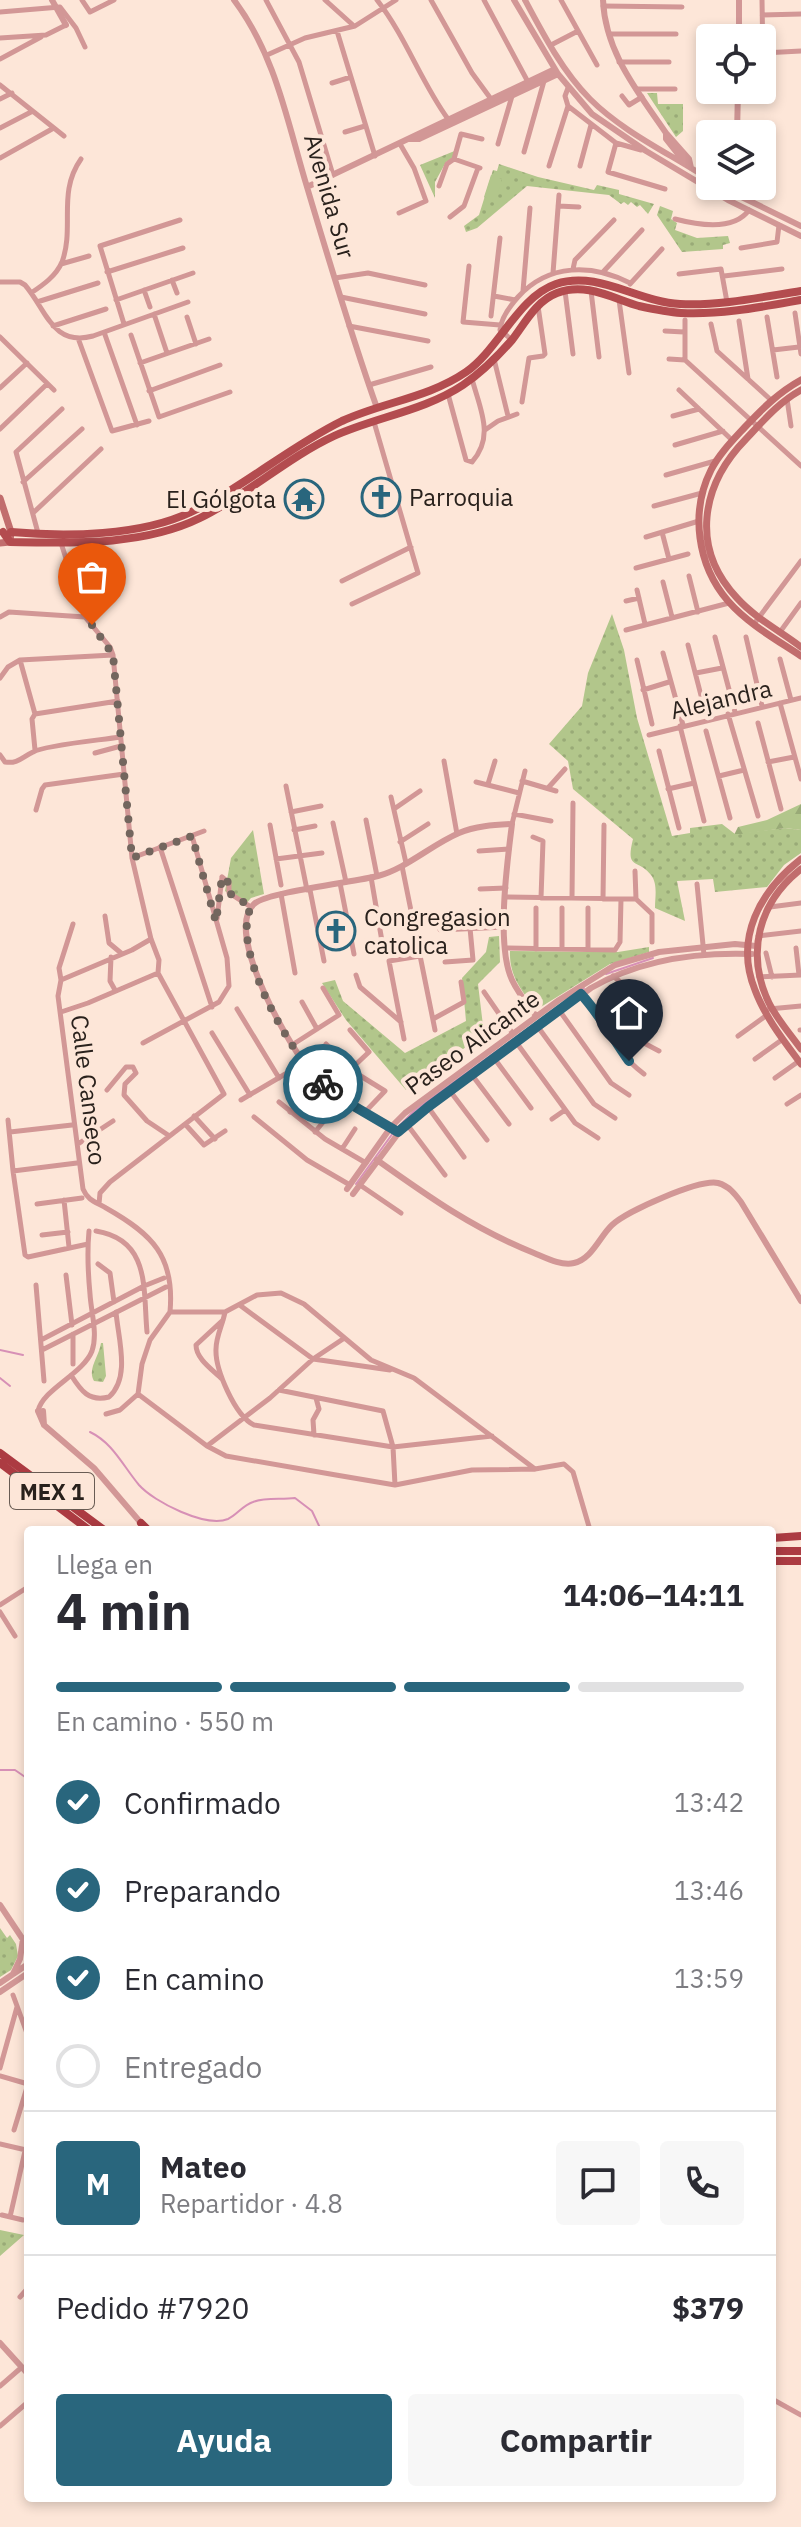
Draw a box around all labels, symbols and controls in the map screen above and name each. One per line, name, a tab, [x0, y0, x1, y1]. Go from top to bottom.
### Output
map controls	[696, 24, 776, 200]
button: locate	[696, 24, 776, 104]
button: layers	[696, 120, 776, 200]
street label: Avenida Sur	[297, 130, 363, 262]
church icon: Parroquia	[360, 476, 402, 518]
temple icon: El Gólgota	[283, 478, 325, 520]
place label: Parroquia	[409, 481, 514, 513]
place label: El Gólgota	[166, 483, 276, 515]
pin	[58, 543, 126, 625]
icon: bag	[70, 555, 114, 599]
street label: Alejandra	[667, 672, 775, 726]
place label: Congregasion catolica	[364, 901, 511, 961]
church icon: Congregasion catolica	[315, 910, 357, 952]
pin	[595, 979, 663, 1061]
street label: Paseo Alicante	[398, 982, 546, 1102]
icon: home	[607, 991, 651, 1035]
street label: Calle Canseco	[64, 1013, 114, 1167]
courier	[283, 1044, 363, 1124]
icon: bike	[301, 1062, 345, 1106]
road number: MEX 1	[10, 1473, 94, 1509]
text: Llega en	[56, 1547, 153, 1581]
text: 14:06–14:11	[563, 1575, 744, 1614]
text: 4 min	[56, 1577, 192, 1644]
text: En camino · 550 m	[56, 1704, 274, 1738]
icon: check	[56, 1780, 100, 1824]
text: Confirmado	[124, 1783, 281, 1822]
text: 13:42	[674, 1785, 744, 1819]
icon: check	[56, 1868, 100, 1912]
text: Preparando	[124, 1871, 281, 1910]
text: 13:46	[674, 1873, 744, 1907]
icon: check	[56, 1956, 100, 2000]
text: En camino	[124, 1959, 264, 1998]
text: 13:59	[674, 1961, 744, 1995]
text: Entregado	[124, 2047, 262, 2086]
button: chat	[556, 2141, 640, 2225]
button: phone	[660, 2141, 744, 2225]
text: Mateo	[160, 2147, 247, 2186]
text: M	[86, 2164, 110, 2203]
text: Repartidor · 4.8	[160, 2186, 343, 2220]
text: Pedido #7920	[56, 2288, 250, 2327]
text: $379	[672, 2288, 744, 2327]
button: Ayuda	[56, 2394, 392, 2486]
button: Compartir	[408, 2394, 744, 2486]

